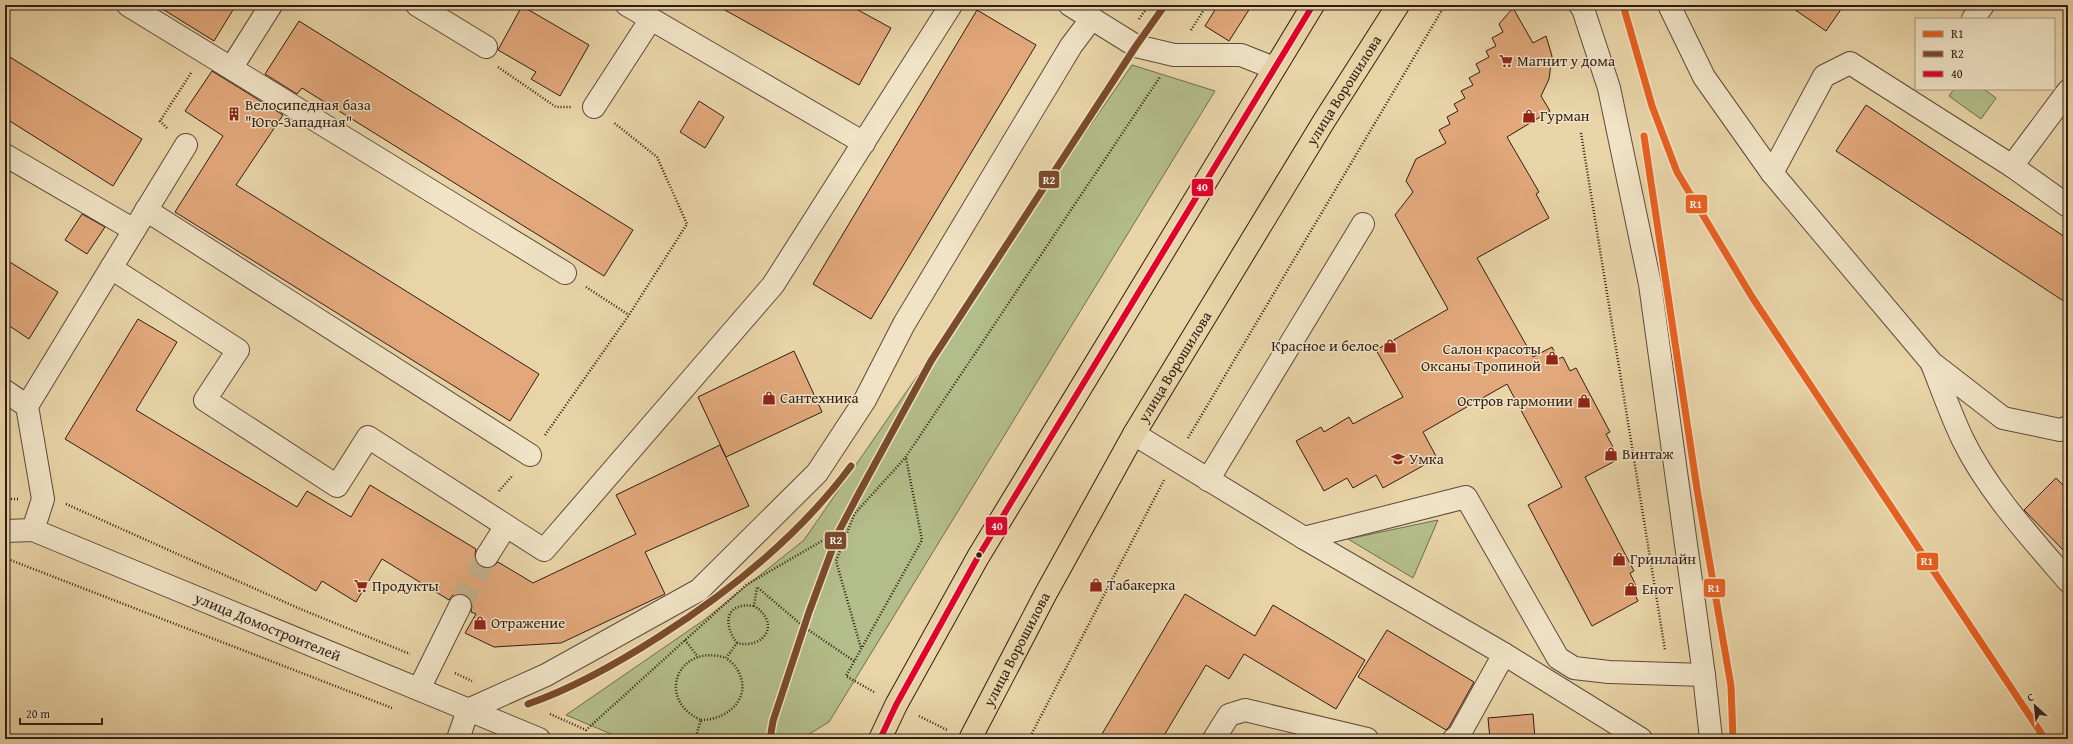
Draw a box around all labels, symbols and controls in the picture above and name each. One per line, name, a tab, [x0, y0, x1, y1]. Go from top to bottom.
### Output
legend	[1915, 18, 2055, 90]
text: R1	[1951, 25, 1964, 42]
street label: улица Ворошилова	[1300, 30, 1387, 150]
text: R2	[1951, 45, 1964, 62]
place label: Магнит у дома	[1517, 50, 1616, 71]
supermarket icon: Магнит у дома	[1498, 53, 1514, 69]
text: 40	[1951, 65, 1963, 82]
place label: Велосипедная база "Юго-Западная"	[245, 94, 372, 132]
place label: Гурман	[1540, 105, 1590, 126]
building icon: Велосипедная база "Юго-Западная"	[226, 106, 242, 122]
shop icon: Гурман	[1521, 108, 1537, 124]
line badge: R2	[1038, 170, 1060, 189]
text: R2	[1043, 172, 1056, 188]
line badge: 40	[1191, 178, 1214, 197]
text: 40	[1196, 179, 1208, 195]
line badge: R1	[1685, 194, 1708, 214]
text: R1	[1690, 196, 1703, 212]
street label: улица Ворошилова	[1132, 306, 1217, 427]
place label: Красное и белое	[1271, 335, 1379, 356]
shop icon: Красное и белое	[1382, 338, 1398, 354]
place label: Салон красоты Оксаны Тропиной	[1421, 338, 1541, 376]
shop icon: Салон красоты Оксаны Тропиной	[1544, 350, 1560, 366]
place label: Сантехника	[780, 387, 859, 408]
shop icon: Сантехника	[761, 390, 777, 406]
place label: Остров гармонии	[1457, 390, 1573, 411]
shop icon: Остров гармонии	[1576, 393, 1592, 409]
place label: Винтаж	[1622, 443, 1674, 464]
shop icon: Винтаж	[1603, 446, 1619, 462]
place label: Умка	[1409, 448, 1445, 469]
school or university icon: Умка	[1390, 451, 1406, 467]
line badge: 40	[985, 516, 1008, 536]
text: 40	[991, 518, 1003, 534]
line badge: R2	[824, 531, 847, 550]
text: R2	[830, 532, 843, 548]
place label: Гринлайн	[1630, 548, 1696, 569]
unlabelled marker	[974, 550, 984, 560]
shop icon: Гринлайн	[1611, 551, 1627, 567]
line badge: R1	[1916, 552, 1939, 571]
text: R1	[1921, 553, 1934, 569]
place label: Табакерка	[1107, 574, 1176, 595]
place label: Продукты	[372, 575, 439, 596]
shop icon: Табакерка	[1088, 577, 1104, 593]
supermarket icon: Продукты	[353, 578, 369, 594]
place label: Енот	[1642, 578, 1674, 599]
line badge: R1	[1703, 578, 1726, 598]
text: R1	[1708, 580, 1721, 596]
shop icon: Енот	[1623, 581, 1639, 597]
street label: улица Домостроителей	[191, 587, 344, 666]
street label: улица Ворошилова	[977, 588, 1055, 711]
place label: Отражение	[491, 612, 565, 633]
shop icon: Отражение	[472, 615, 488, 631]
north arrow	[2015, 686, 2055, 726]
text: С	[2024, 689, 2037, 706]
scale bar	[20, 700, 102, 726]
text: 20 m	[26, 705, 50, 722]

